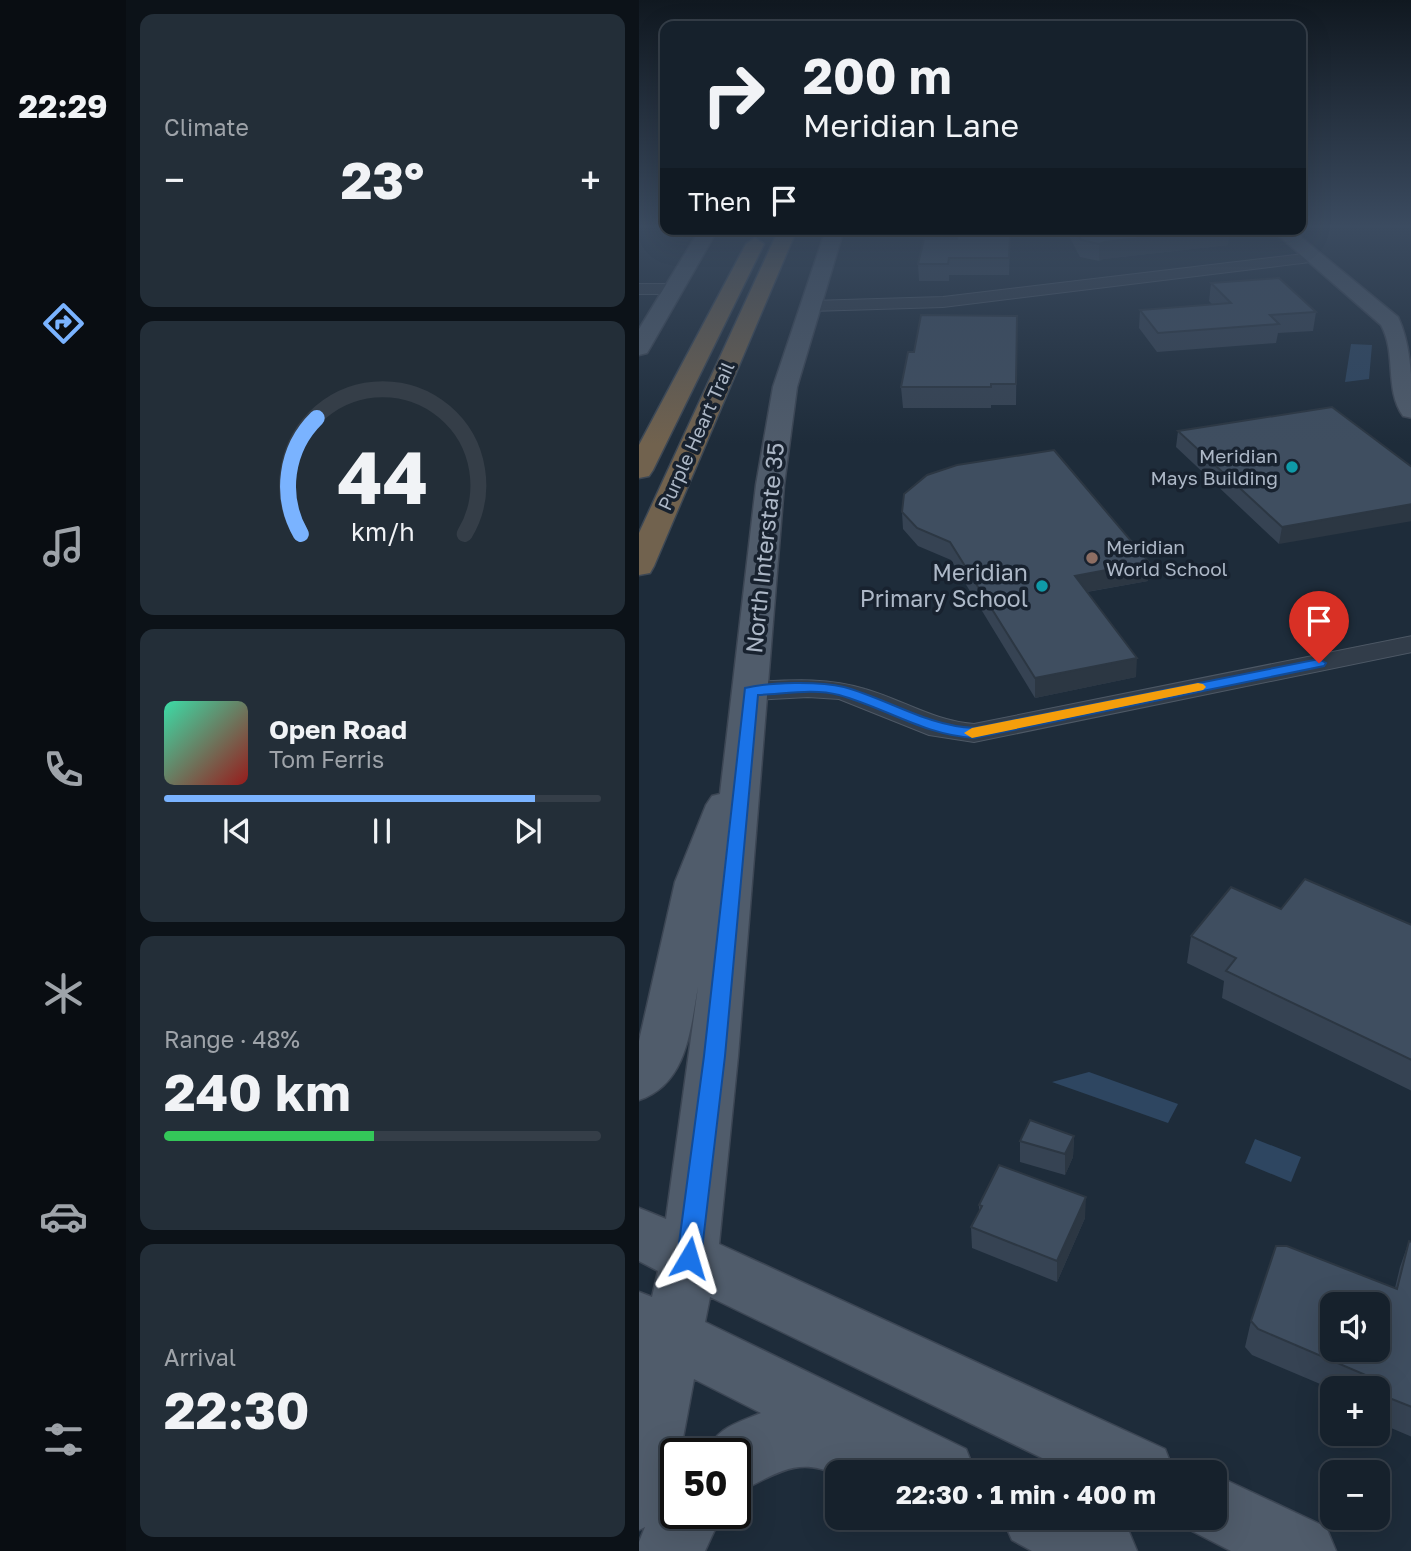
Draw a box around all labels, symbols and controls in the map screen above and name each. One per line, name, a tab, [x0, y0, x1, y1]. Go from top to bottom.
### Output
text: 200 m	[803, 46, 952, 105]
icon: right	[688, 49, 779, 140]
text: 22:29	[18, 87, 108, 125]
text: Meridian Lane	[803, 106, 1019, 144]
text: Climate	[164, 113, 249, 141]
text: 23°	[341, 148, 424, 210]
text: −	[164, 157, 185, 202]
text: +	[580, 157, 601, 202]
icon: arrive	[765, 182, 803, 220]
text: Then	[688, 186, 751, 217]
icon: directions	[39, 299, 88, 348]
street label: Purple Heart Trail	[652, 358, 739, 514]
text: 44	[337, 434, 428, 521]
street label: North Interstate 35	[739, 441, 789, 655]
place label: Meridian Mays Building	[1150, 444, 1278, 489]
marker: Meridian Mays Building	[1284, 459, 1300, 475]
text: km/h	[351, 516, 414, 547]
icon: music	[39, 522, 88, 571]
place label: Meridian World School	[1106, 535, 1228, 580]
marker: Meridian World School	[1084, 550, 1100, 566]
place label: Meridian Primary School	[860, 558, 1028, 612]
marker: Meridian Primary School	[1034, 578, 1050, 594]
pin	[1289, 591, 1349, 663]
icon: arrive	[1300, 602, 1338, 640]
text: Open Road	[269, 714, 407, 745]
icon: phone	[39, 745, 88, 794]
text: Tom Ferris	[269, 745, 384, 773]
icon: previous	[218, 812, 256, 850]
icon: pause	[363, 812, 401, 850]
icon: next	[509, 812, 547, 850]
icon: climate	[39, 969, 88, 1018]
text: Range · 48%	[164, 1025, 300, 1053]
text: 240 km	[164, 1060, 351, 1122]
icon: car	[39, 1192, 88, 1241]
position arrow	[652, 1221, 726, 1295]
map controls	[1320, 1292, 1390, 1530]
button: sound	[1320, 1292, 1390, 1362]
text: Arrival	[164, 1343, 236, 1371]
button: +	[1320, 1376, 1390, 1446]
text: 22:30	[164, 1378, 310, 1440]
icon: filters	[39, 1415, 88, 1464]
speed limit sign: 50	[660, 1438, 751, 1529]
button: −	[1320, 1460, 1390, 1530]
text: 22:30 · 1 min · 400 m	[896, 1479, 1156, 1510]

